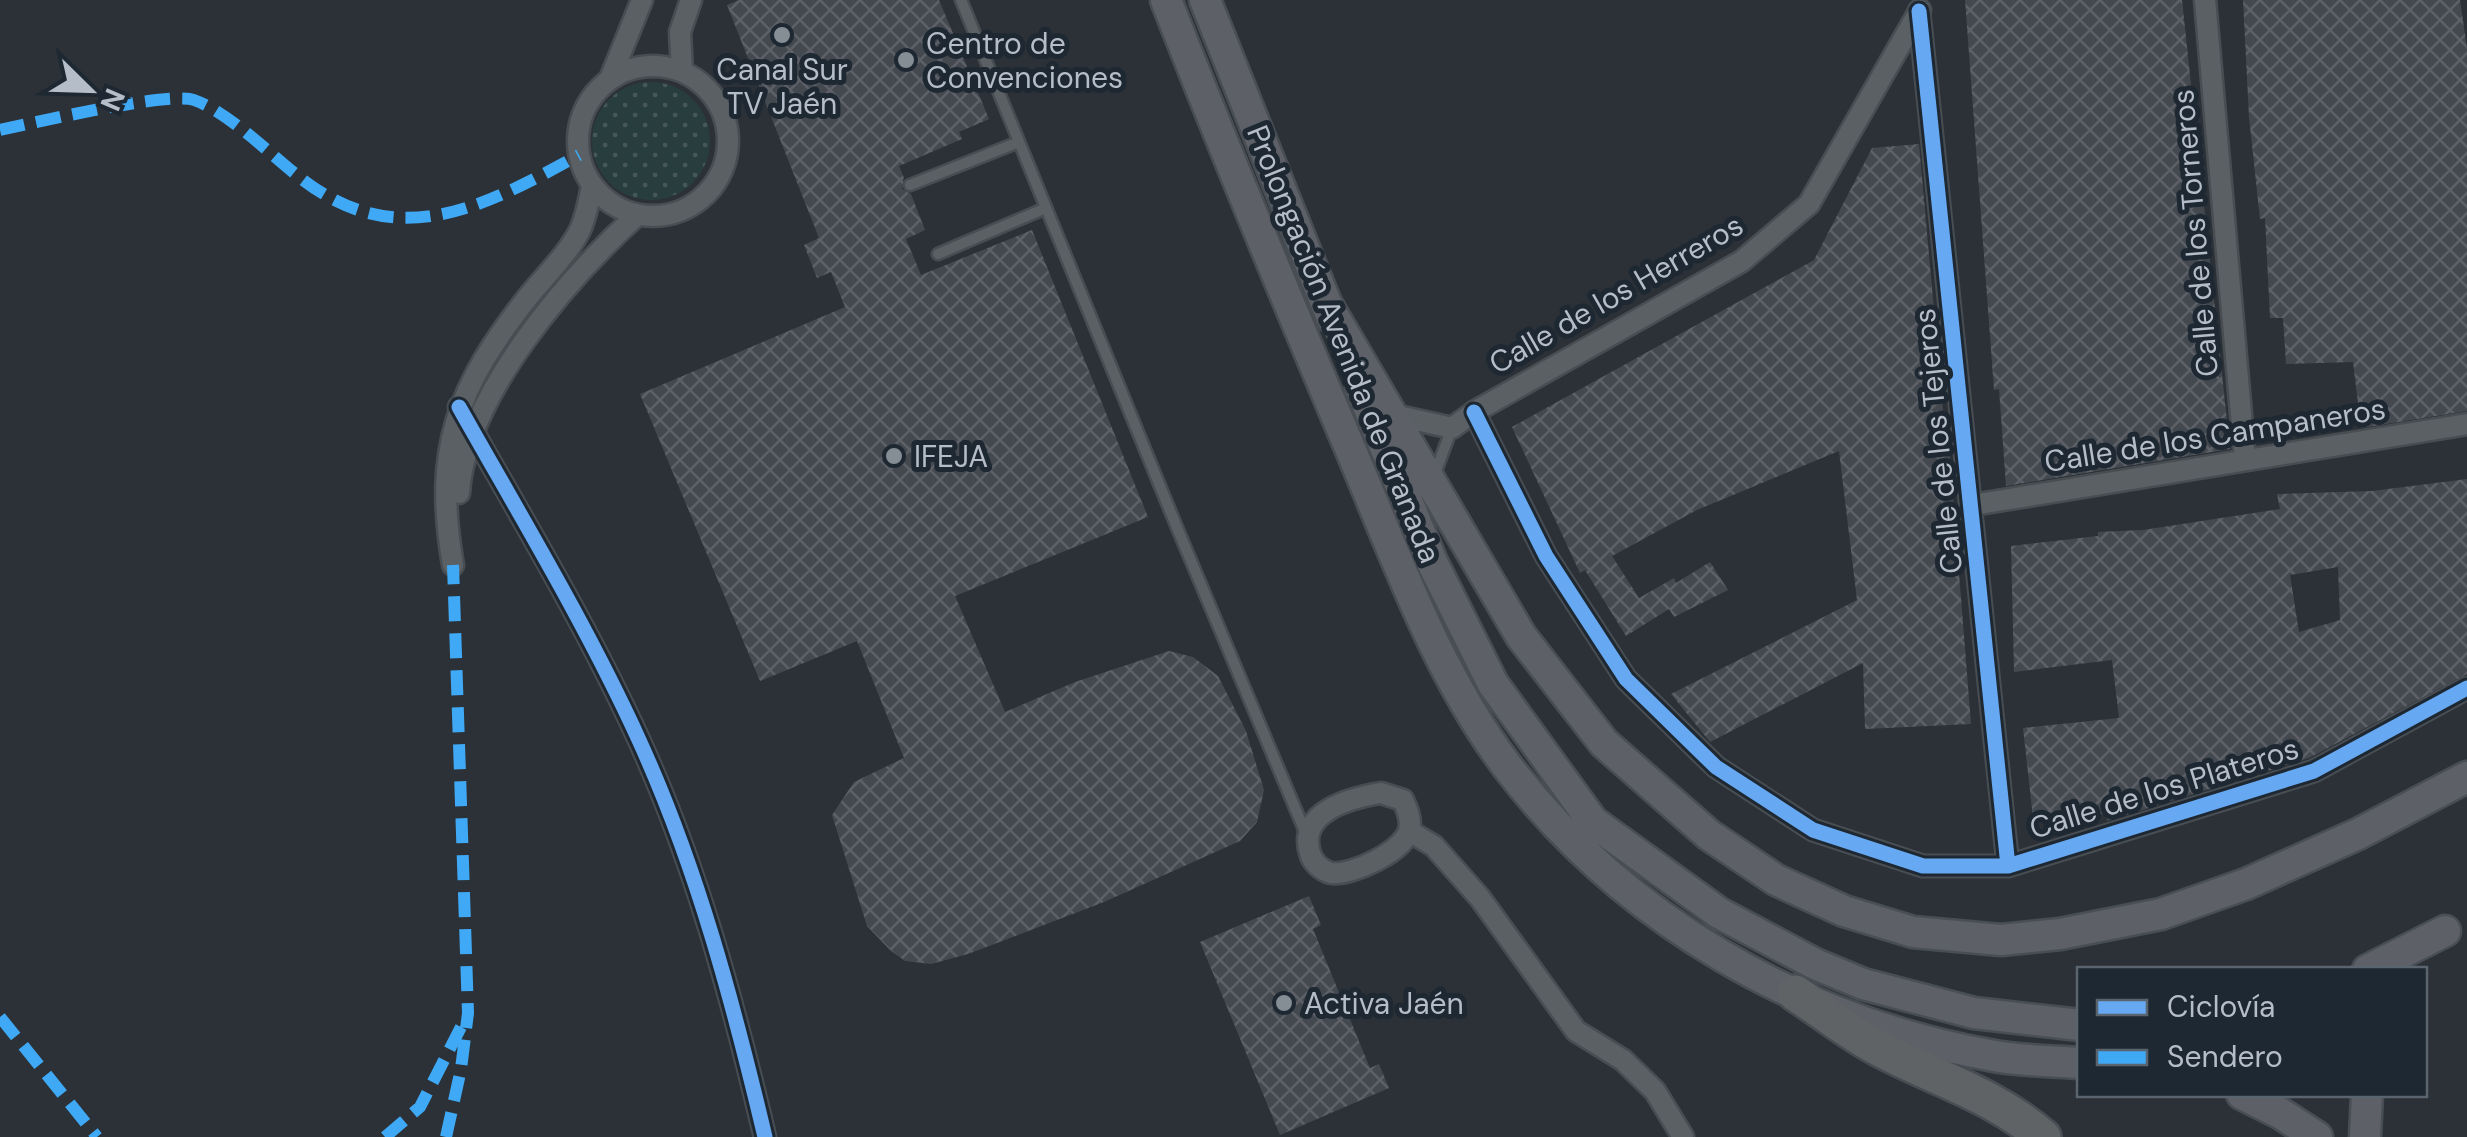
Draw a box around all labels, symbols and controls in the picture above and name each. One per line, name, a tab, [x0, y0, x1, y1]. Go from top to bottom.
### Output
marker: Canal Sur TV Jaén	[771, 24, 793, 46]
place label: Centro de Convenciones	[926, 24, 1123, 97]
north arrow	[40, 40, 140, 140]
marker: Centro de Convenciones	[895, 49, 917, 71]
place label: Canal Sur TV Jaén	[716, 50, 848, 123]
text: N	[92, 83, 134, 116]
street label: Calle de los Torneros	[2163, 88, 2227, 378]
street label: Prolongación Avenida de Granada	[1238, 119, 1450, 569]
street label: Calle de los Herreros	[1482, 205, 1750, 383]
street label: Calle de los Tejeros	[1905, 306, 1971, 576]
street label: Calle de los Campaneros	[2042, 389, 2388, 481]
place label: IFEJA	[914, 437, 988, 476]
marker: IFEJA	[883, 445, 905, 467]
street label: Calle de los Plateros	[2025, 729, 2303, 847]
legend	[2077, 967, 2427, 1097]
place label: Activa Jaén	[1304, 984, 1464, 1023]
text: Ciclovía	[2167, 987, 2275, 1026]
marker: Activa Jaén	[1273, 992, 1295, 1014]
text: Sendero	[2167, 1037, 2283, 1076]

